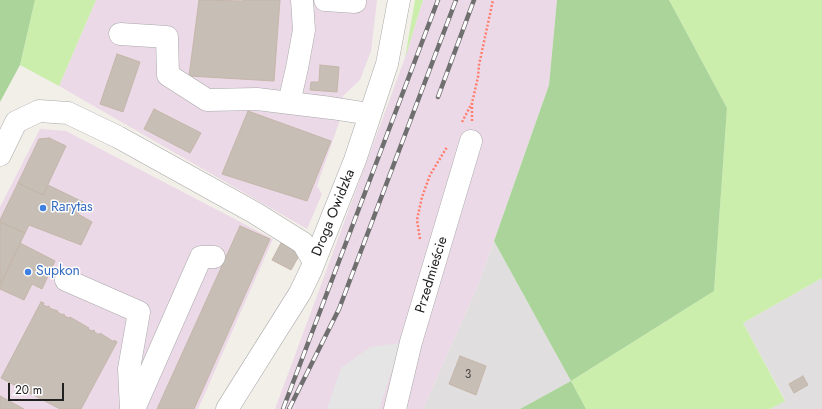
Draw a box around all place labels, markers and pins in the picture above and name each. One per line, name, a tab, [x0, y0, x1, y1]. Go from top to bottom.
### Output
place label: Rarytas	[51, 200, 93, 216]
marker: Rarytas	[38, 203, 48, 213]
place label: Supkon	[36, 264, 80, 280]
marker: Supkon	[23, 267, 33, 277]

